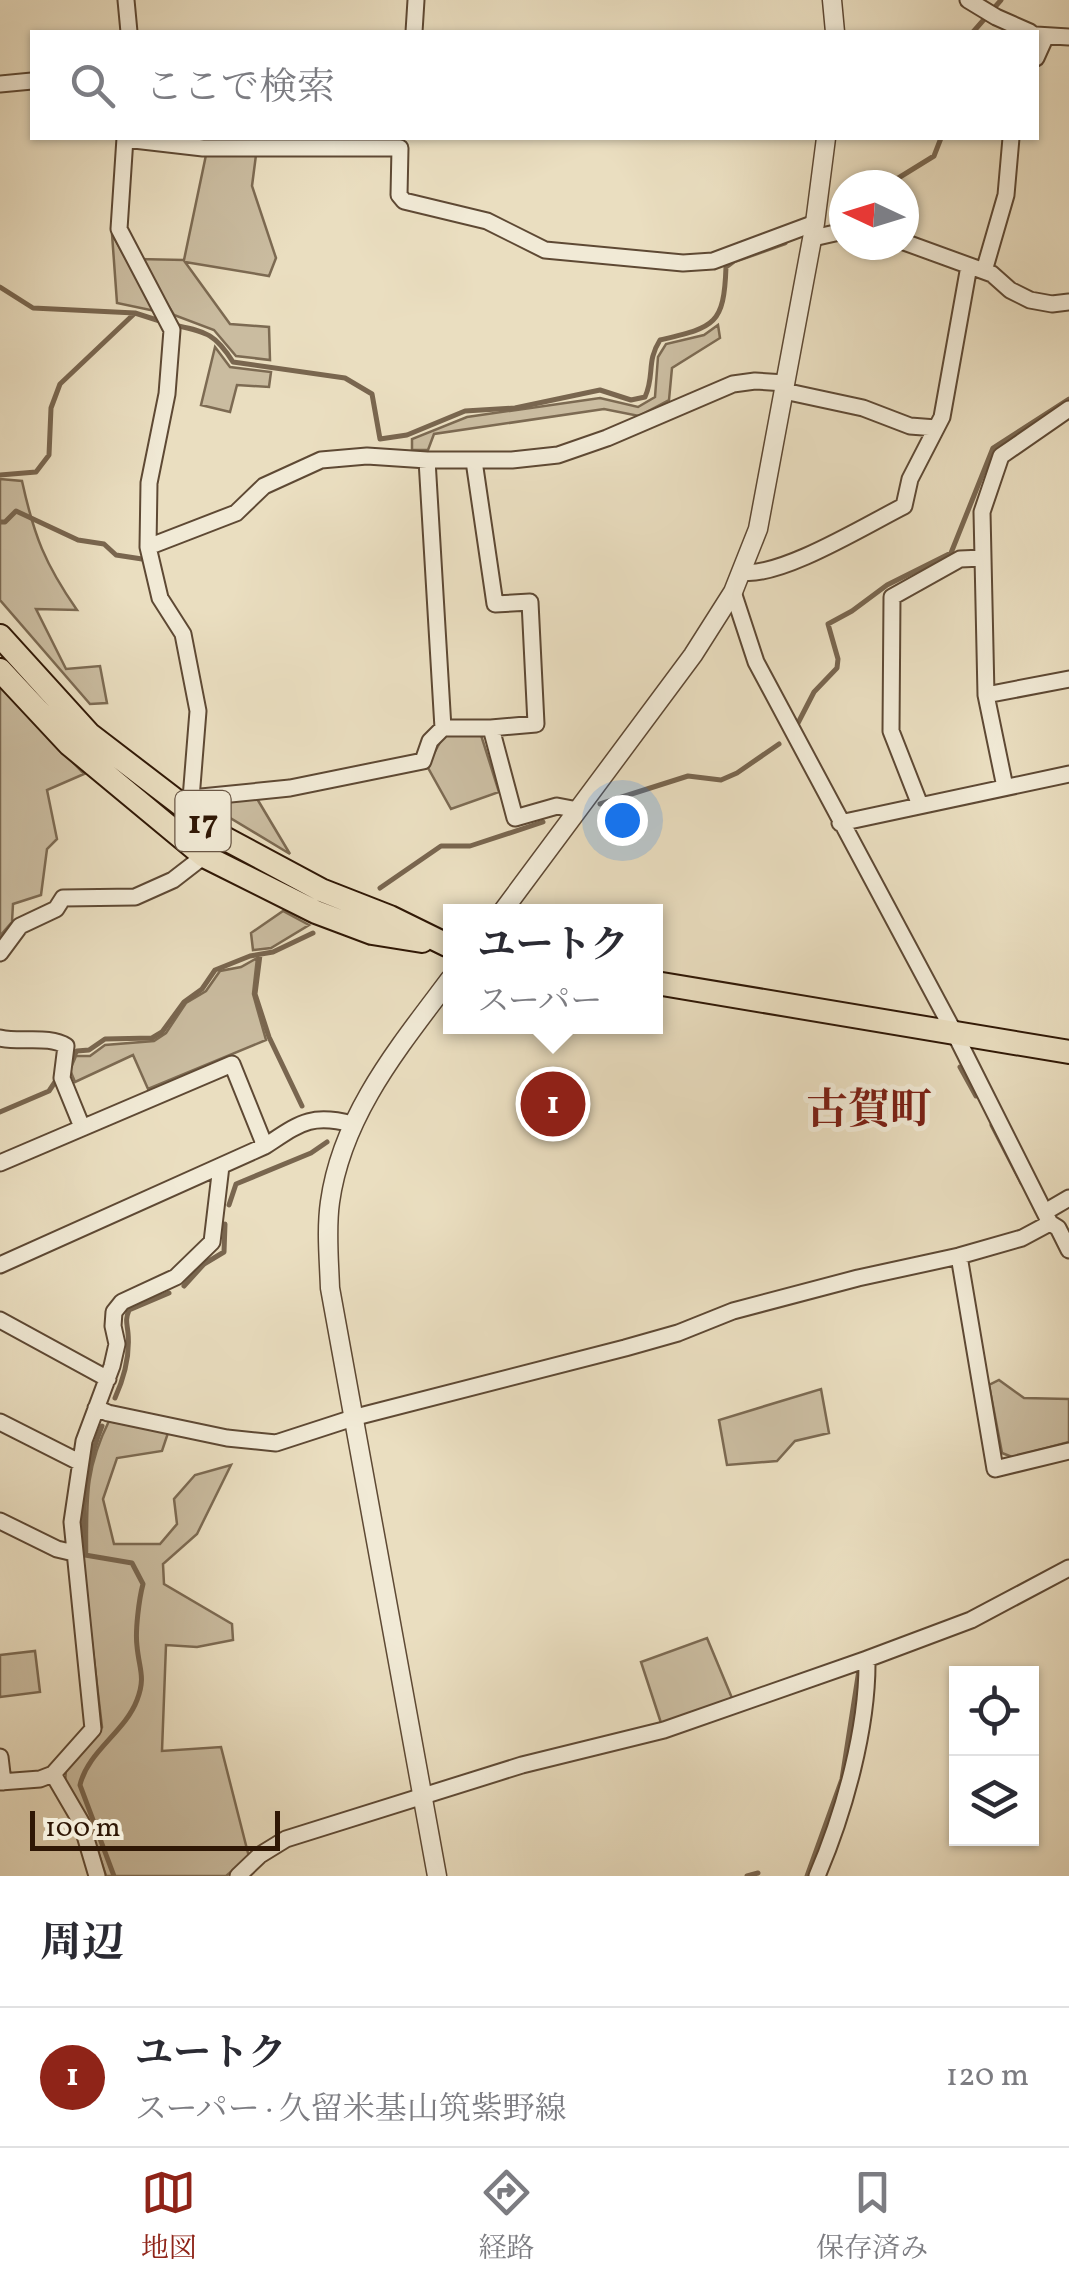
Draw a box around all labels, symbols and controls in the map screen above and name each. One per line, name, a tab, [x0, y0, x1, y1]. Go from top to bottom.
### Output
search box	[30, 30, 1039, 140]
icon: search	[65, 58, 120, 113]
text: ここで検索	[145, 63, 335, 116]
north arrow	[829, 170, 919, 260]
road number: 17	[176, 791, 230, 851]
your location	[597, 795, 648, 846]
popup	[443, 904, 663, 1034]
text: ユートク	[477, 921, 629, 974]
text: スーパー	[477, 981, 602, 1025]
pin: 1	[520, 1066, 586, 1142]
district label: 古賀町	[806, 1083, 932, 1142]
map controls	[949, 1666, 1039, 1846]
button: locate	[949, 1666, 1039, 1756]
button: layers	[949, 1756, 1039, 1846]
scale bar	[30, 1806, 280, 1850]
text: 100 m	[45, 1809, 120, 1848]
text: 周辺	[40, 1916, 124, 1975]
text: ユートク	[135, 2029, 286, 2082]
text: 1	[66, 2055, 79, 2099]
text: 120 m	[946, 2055, 1029, 2099]
text: スーパー · 久留米基山筑紫野線	[135, 2089, 567, 2133]
tab: 地図	[141, 2165, 197, 2269]
tab: 経路	[478, 2165, 534, 2269]
tab: 保存済み	[816, 2165, 928, 2269]

